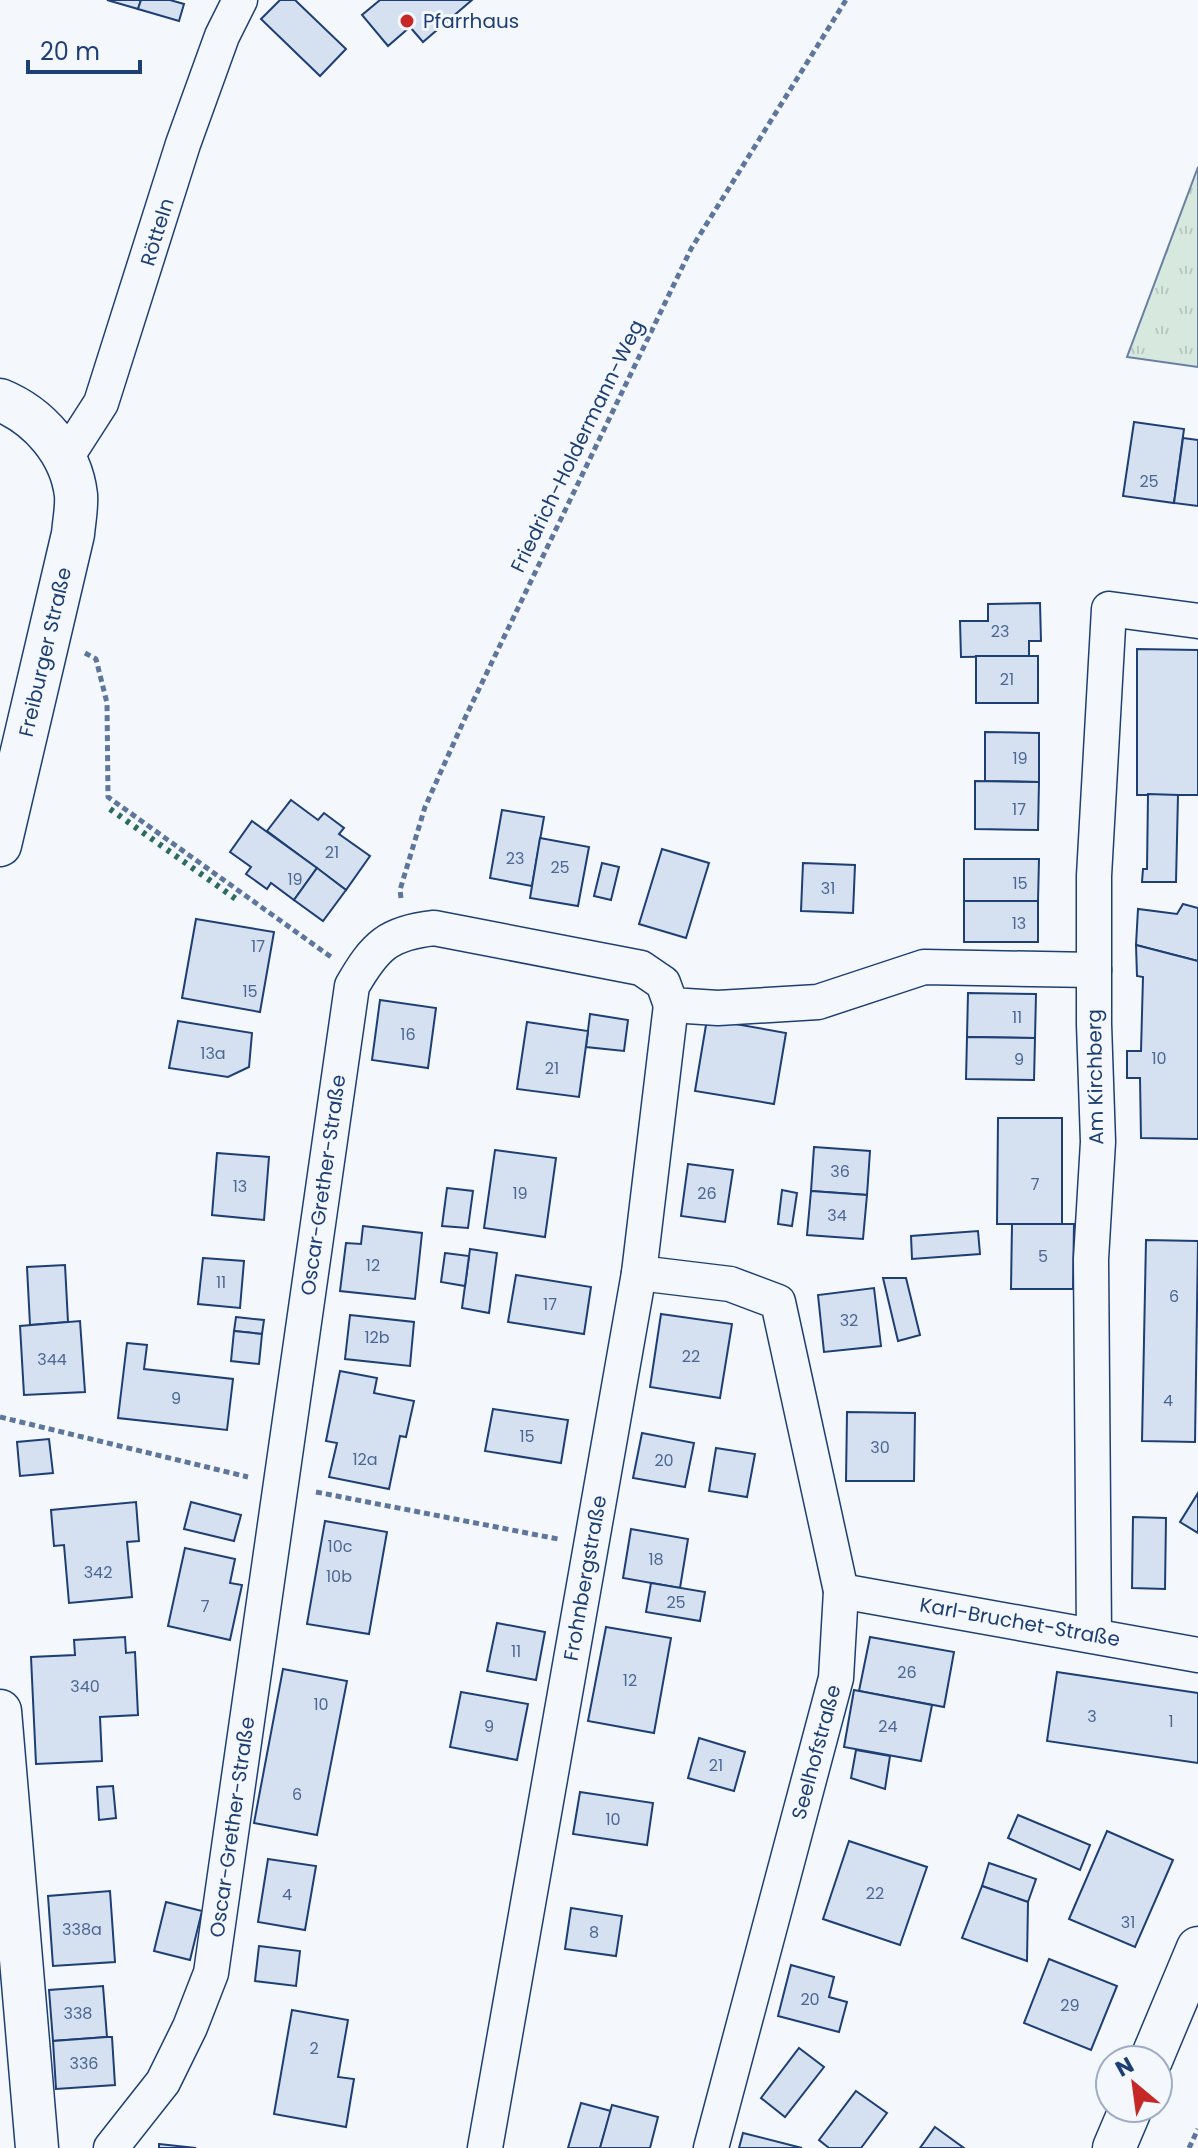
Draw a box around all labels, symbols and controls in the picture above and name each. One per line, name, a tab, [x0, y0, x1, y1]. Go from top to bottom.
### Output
place label: Pfarrhaus	[423, 7, 519, 35]
marker: Pfarrhaus	[398, 12, 416, 30]
scale bar	[28, 24, 140, 74]
text: 20 m	[40, 35, 100, 68]
street label: Rötteln	[133, 195, 181, 269]
street label: Friedrich-Holdermann-Weg	[504, 315, 650, 577]
house number: 25	[1139, 470, 1159, 493]
street label: Freiburger Straße	[12, 564, 78, 740]
house number: 23	[991, 620, 1009, 643]
house number: 21	[1000, 668, 1014, 691]
house number: 19	[1012, 747, 1028, 770]
house number: 17	[1012, 798, 1026, 821]
house number: 21	[325, 841, 339, 864]
house number: 23	[506, 847, 524, 870]
house number: 25	[550, 856, 570, 879]
house number: 19	[287, 868, 303, 891]
house number: 15	[1012, 872, 1028, 895]
house number: 31	[821, 877, 835, 900]
house number: 13	[1012, 912, 1026, 935]
house number: 17	[251, 935, 265, 958]
house number: 15	[242, 980, 258, 1003]
house number: 11	[1012, 1006, 1022, 1029]
street label: Am Kirchberg	[1080, 1009, 1110, 1145]
house number: 16	[400, 1023, 416, 1046]
house number: 13a	[200, 1042, 226, 1065]
house number: 10	[1151, 1047, 1167, 1070]
house number: 9	[1014, 1048, 1024, 1071]
house number: 21	[545, 1057, 559, 1080]
street label: Oscar-Grether-Straße	[294, 1073, 352, 1297]
house number: 36	[830, 1160, 850, 1183]
house number: 7	[1031, 1173, 1040, 1196]
house number: 13	[233, 1175, 247, 1198]
house number: 19	[512, 1182, 528, 1205]
house number: 26	[697, 1182, 717, 1205]
house number: 34	[827, 1204, 847, 1227]
house number: 5	[1038, 1245, 1048, 1268]
house number: 12	[366, 1254, 380, 1277]
house number: 11	[216, 1271, 226, 1294]
house number: 6	[1169, 1285, 1179, 1308]
house number: 17	[543, 1293, 557, 1316]
house number: 32	[840, 1309, 858, 1332]
house number: 12b	[364, 1326, 390, 1349]
house number: 22	[682, 1345, 700, 1368]
house number: 344	[37, 1348, 67, 1371]
house number: 9	[171, 1387, 181, 1410]
house number: 4	[1163, 1389, 1173, 1412]
house number: 15	[519, 1425, 535, 1448]
house number: 30	[870, 1436, 890, 1459]
house number: 12a	[352, 1448, 378, 1471]
house number: 20	[654, 1449, 674, 1472]
street label: Frohnbergstraße	[557, 1493, 613, 1663]
house number: 10c	[328, 1535, 353, 1558]
house number: 18	[648, 1548, 664, 1571]
house number: 342	[84, 1561, 112, 1584]
house number: 10b	[326, 1565, 352, 1588]
house number: 25	[666, 1591, 686, 1614]
street label: Karl-Bruchet-Straße	[918, 1591, 1122, 1653]
house number: 7	[201, 1595, 210, 1618]
house number: 11	[511, 1640, 521, 1663]
house number: 26	[897, 1661, 917, 1684]
house number: 12	[623, 1669, 637, 1692]
house number: 340	[70, 1675, 100, 1698]
street label: Seelhofstraße	[785, 1682, 847, 1822]
house number: 10	[313, 1693, 329, 1716]
house number: 3	[1087, 1705, 1097, 1728]
house number: 1	[1168, 1710, 1174, 1733]
street label: Oscar-Grether-Straße	[203, 1715, 261, 1939]
house number: 9	[484, 1715, 494, 1738]
house number: 24	[878, 1715, 898, 1738]
house number: 21	[709, 1754, 723, 1777]
house number: 6	[292, 1783, 302, 1806]
house number: 10	[605, 1808, 621, 1831]
house number: 22	[866, 1882, 884, 1905]
house number: 4	[282, 1883, 292, 1906]
house number: 31	[1121, 1911, 1135, 1934]
house number: 338a	[62, 1918, 102, 1941]
house number: 8	[589, 1921, 599, 1944]
house number: 20	[800, 1988, 820, 2011]
house number: 29	[1060, 1994, 1080, 2017]
house number: 338	[64, 2002, 92, 2025]
house number: 2	[309, 2037, 319, 2060]
north arrow	[1094, 2044, 1174, 2124]
text: N	[1110, 2049, 1139, 2085]
house number: 336	[69, 2052, 99, 2075]

